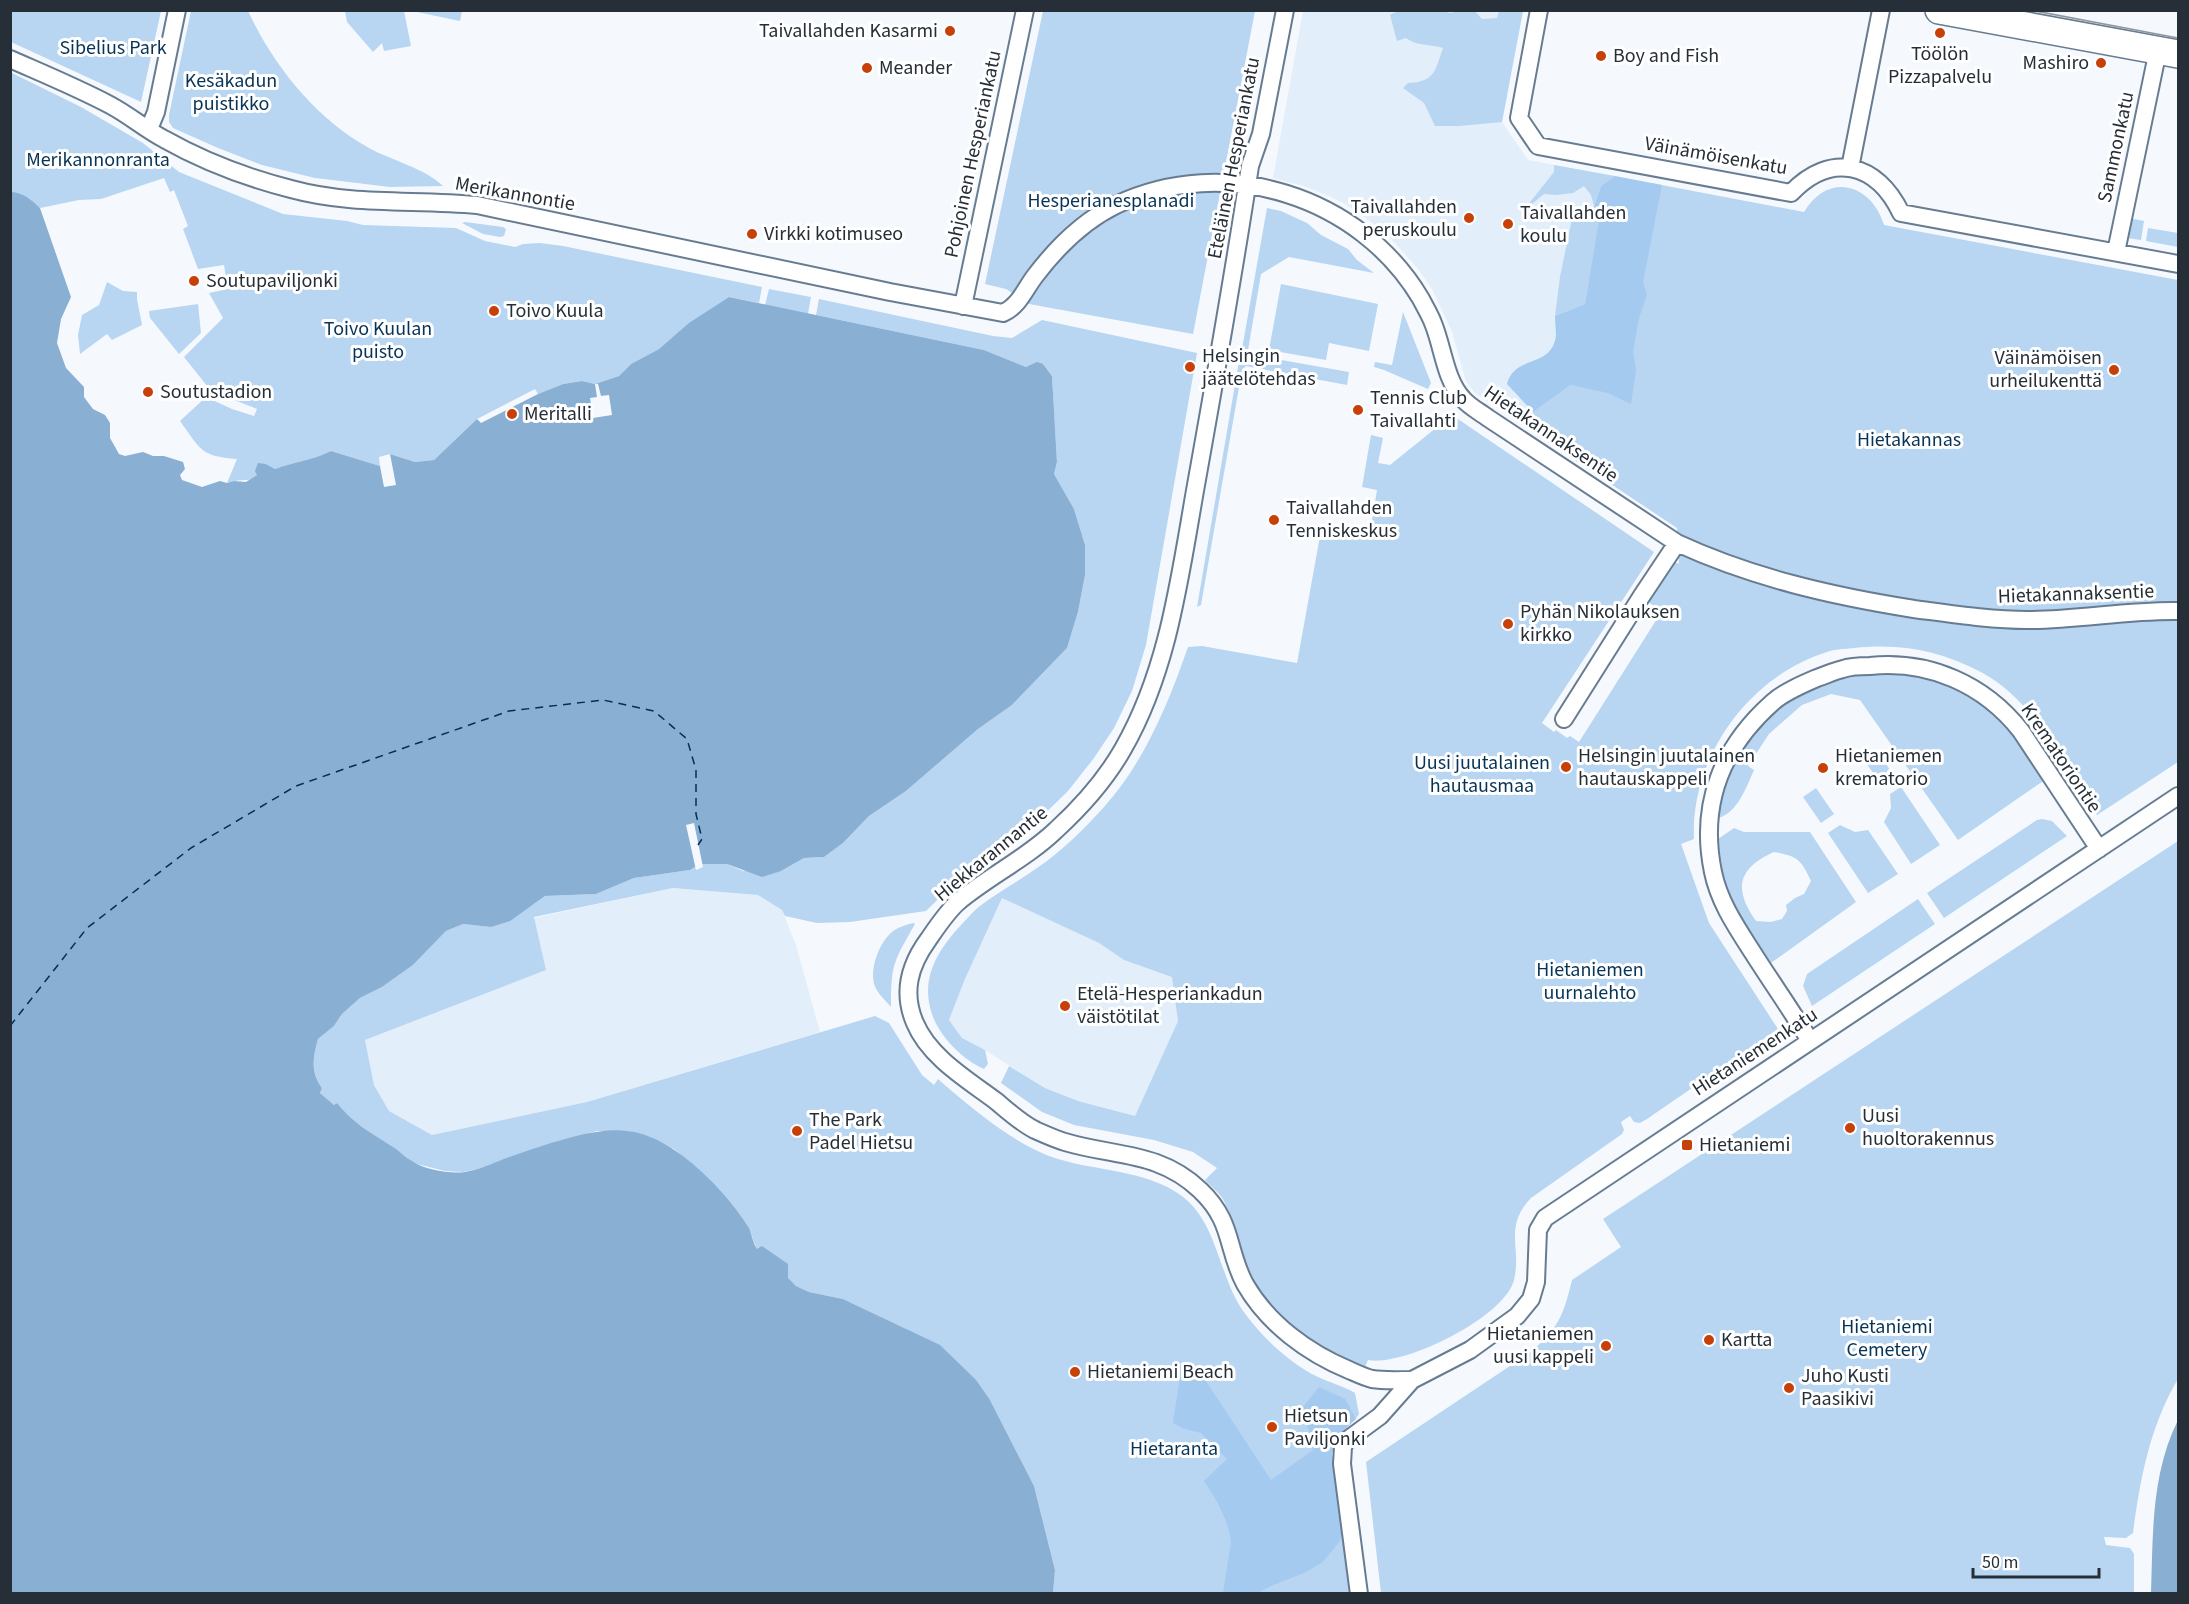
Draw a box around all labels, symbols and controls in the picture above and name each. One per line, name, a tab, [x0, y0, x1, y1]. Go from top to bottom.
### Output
place label: Taivallahden Kasarmi	[759, 17, 938, 45]
marker: Taivallahden Kasarmi	[943, 24, 957, 38]
marker: Töölön Pizzapalvelu	[1933, 26, 1947, 40]
park label: Sibelius Park	[59, 34, 167, 62]
place label: Töölön Pizzapalvelu	[1888, 40, 1992, 91]
place label: Boy and Fish	[1613, 42, 1719, 70]
street label: Pohjoinen Hesperiankatu	[937, 48, 1009, 260]
marker: Boy and Fish	[1594, 49, 1608, 63]
place label: Mashiro	[2023, 49, 2089, 77]
place label: Meander	[879, 54, 952, 82]
street label: Eteläinen Hesperiankatu	[1201, 55, 1267, 261]
marker: Mashiro	[2094, 56, 2108, 70]
marker: Meander	[860, 61, 874, 75]
park label: Kesäkadun puistikko	[185, 67, 277, 118]
street label: Sammonkatu	[2091, 89, 2141, 205]
street label: Väinämöisenkatu	[1642, 130, 1790, 182]
park label: Merikannonranta	[26, 146, 170, 174]
street label: Merikannontie	[453, 170, 577, 218]
park label: Hesperianesplanadi	[1028, 187, 1194, 215]
place label: Taivallahden peruskoulu	[1351, 193, 1457, 244]
place label: Taivallahden koulu	[1520, 199, 1626, 250]
marker: Taivallahden peruskoulu	[1462, 211, 1476, 225]
marker: Taivallahden koulu	[1501, 217, 1515, 231]
place label: Virkki kotimuseo	[764, 220, 903, 248]
marker: Virkki kotimuseo	[745, 227, 759, 241]
place label: Soutupaviljonki	[206, 267, 338, 295]
marker: Soutupaviljonki	[187, 274, 201, 288]
place label: Toivo Kuula	[506, 297, 604, 325]
marker: Toivo Kuula	[487, 304, 501, 318]
park label: Toivo Kuulan puisto	[324, 315, 432, 366]
place label: Helsingin jäätelötehdas	[1201, 342, 1316, 393]
place label: Väinämöisen urheilukenttä	[1989, 344, 2102, 395]
marker: Helsingin jäätelötehdas	[1183, 360, 1197, 374]
marker: Väinämöisen urheilukenttä	[2107, 363, 2121, 377]
place label: Soutustadion	[160, 378, 272, 406]
street label: Hietakannaksentie	[1478, 379, 1624, 489]
place label: Tennis Club Taivallahti	[1370, 384, 1467, 435]
marker: Soutustadion	[141, 385, 155, 399]
place label: Meritalli	[524, 400, 592, 428]
marker: Tennis Club Taivallahti	[1351, 403, 1365, 417]
marker: Meritalli	[505, 407, 519, 421]
park label: Hietakannas	[1857, 426, 1961, 454]
place label: Taivallahden Tenniskeskus	[1286, 494, 1397, 545]
marker: Taivallahden Tenniskeskus	[1267, 513, 1281, 527]
street label: Hietakannaksentie	[1997, 577, 2155, 611]
place label: Pyhän Nikolauksen kirkko	[1520, 598, 1680, 649]
marker: Pyhän Nikolauksen kirkko	[1501, 617, 1515, 631]
street label: Krematoriontie	[2014, 697, 2108, 819]
place label: Helsingin juutalainen hautauskappeli	[1578, 742, 1755, 793]
place label: Hietaniemen krematorio	[1835, 742, 1942, 793]
park label: Uusi juutalainen hautausmaa	[1414, 749, 1550, 800]
marker: Helsingin juutalainen hautauskappeli	[1559, 760, 1573, 774]
marker: Hietaniemen krematorio	[1816, 761, 1830, 775]
street label: Hiekkarannantie	[928, 799, 1054, 908]
park label: Hietaniemen uurnalehto	[1536, 956, 1644, 1007]
place label: Etelä-Hesperiankadun väistötilat	[1077, 980, 1263, 1031]
marker: Etelä-Hesperiankadun väistötilat	[1058, 999, 1072, 1013]
street label: Hietaniemenkatu	[1687, 1001, 1823, 1103]
place label: Uusi huoltorakennus	[1862, 1102, 1994, 1153]
place label: The Park Padel Hietsu	[809, 1106, 913, 1157]
marker: Uusi huoltorakennus	[1843, 1121, 1857, 1135]
marker: The Park Padel Hietsu	[790, 1124, 804, 1138]
place label: Hietaniemi	[1699, 1131, 1790, 1159]
marker: Hietaniemi	[1680, 1138, 1694, 1152]
park label: Hietaniemi Cemetery	[1841, 1313, 1933, 1364]
place label: Hietaniemen uusi kappeli	[1487, 1320, 1594, 1371]
place label: Kartta	[1721, 1326, 1772, 1354]
marker: Kartta	[1702, 1333, 1716, 1347]
marker: Hietaniemen uusi kappeli	[1599, 1339, 1613, 1353]
place label: Hietaniemi Beach	[1087, 1358, 1234, 1386]
place label: Juho Kusti Paasikivi	[1801, 1362, 1889, 1413]
marker: Hietaniemi Beach	[1068, 1365, 1082, 1379]
marker: Juho Kusti Paasikivi	[1782, 1381, 1796, 1395]
place label: Hietsun Paviljonki	[1284, 1402, 1366, 1453]
marker: Hietsun Paviljonki	[1265, 1420, 1279, 1434]
park label: Hietaranta	[1130, 1435, 1218, 1463]
scale bar	[1973, 1541, 2099, 1579]
text: 50 m	[1982, 1550, 2018, 1575]

